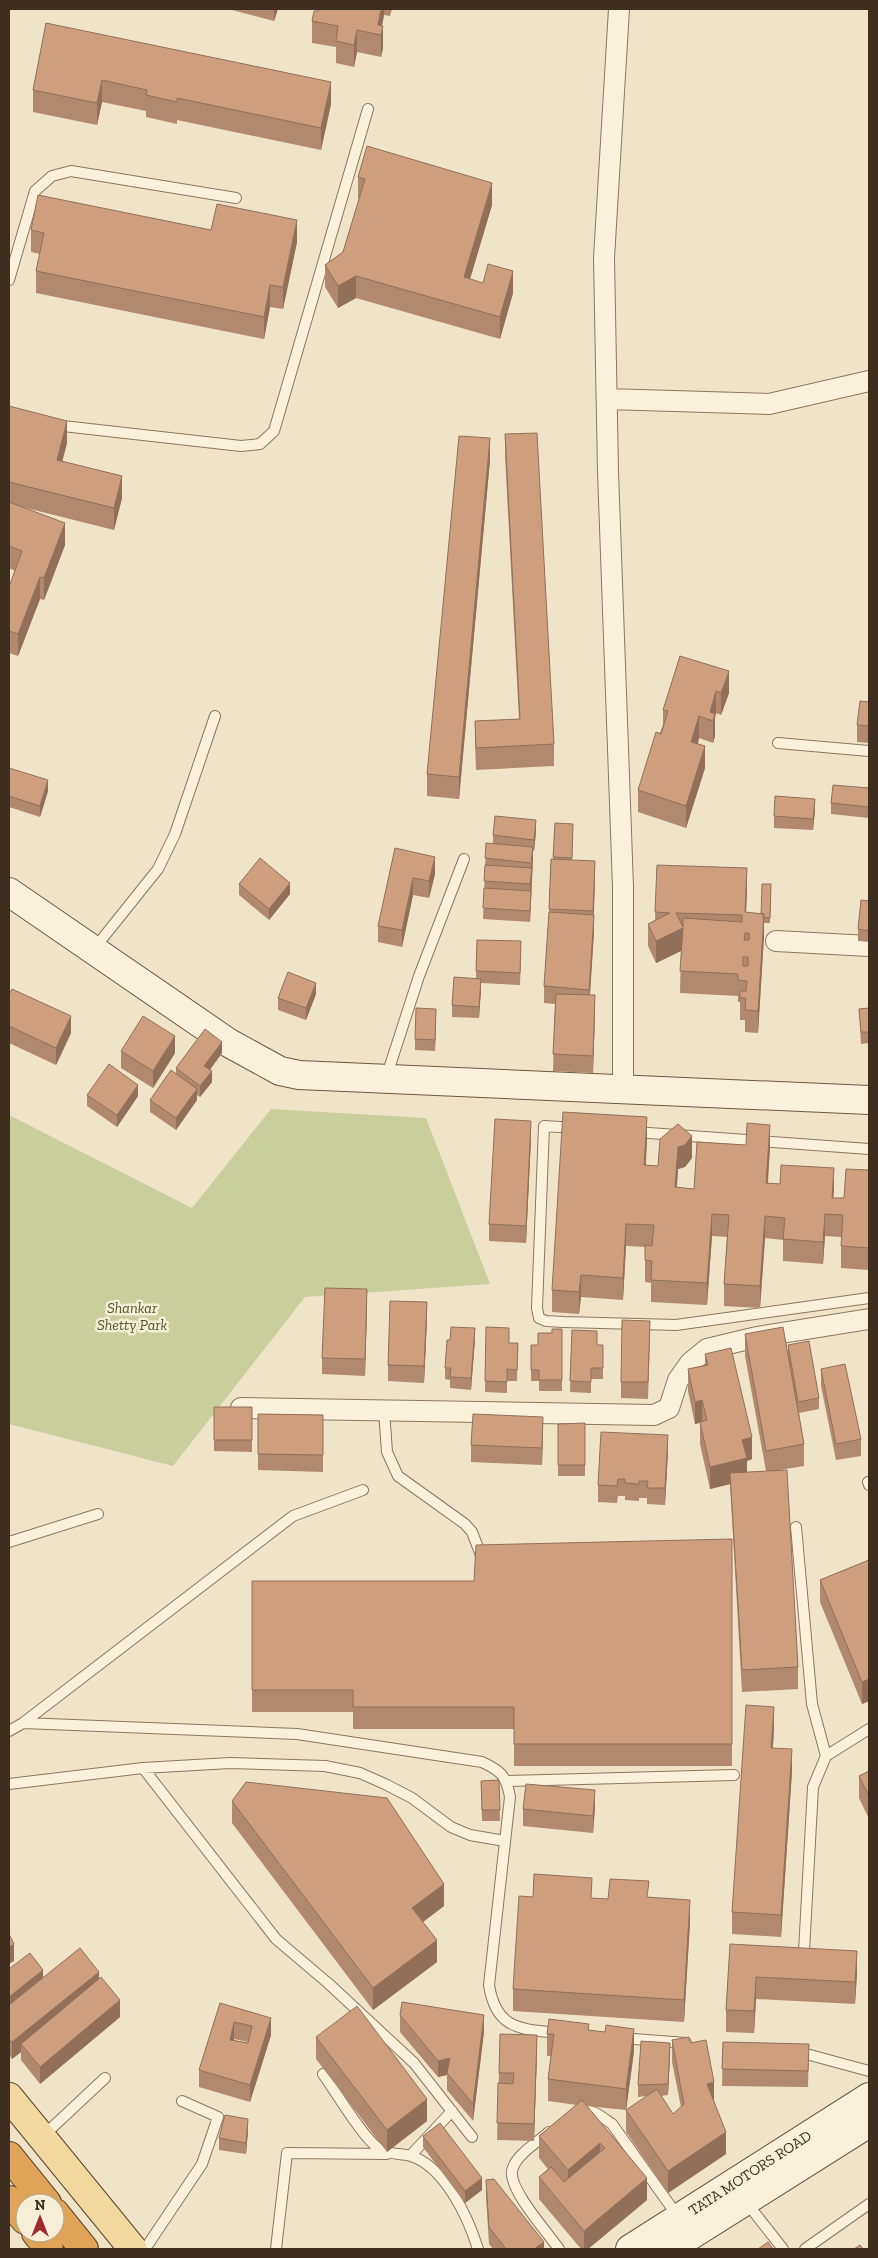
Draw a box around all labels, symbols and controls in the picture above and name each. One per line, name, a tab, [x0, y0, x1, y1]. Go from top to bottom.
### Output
park label: Shankar Shetty Park	[97, 1299, 167, 1334]
street label: TATA MOTORS ROAD	[685, 2127, 815, 2219]
north arrow	[15, 2193, 65, 2243]
text: N	[35, 2197, 46, 2214]

